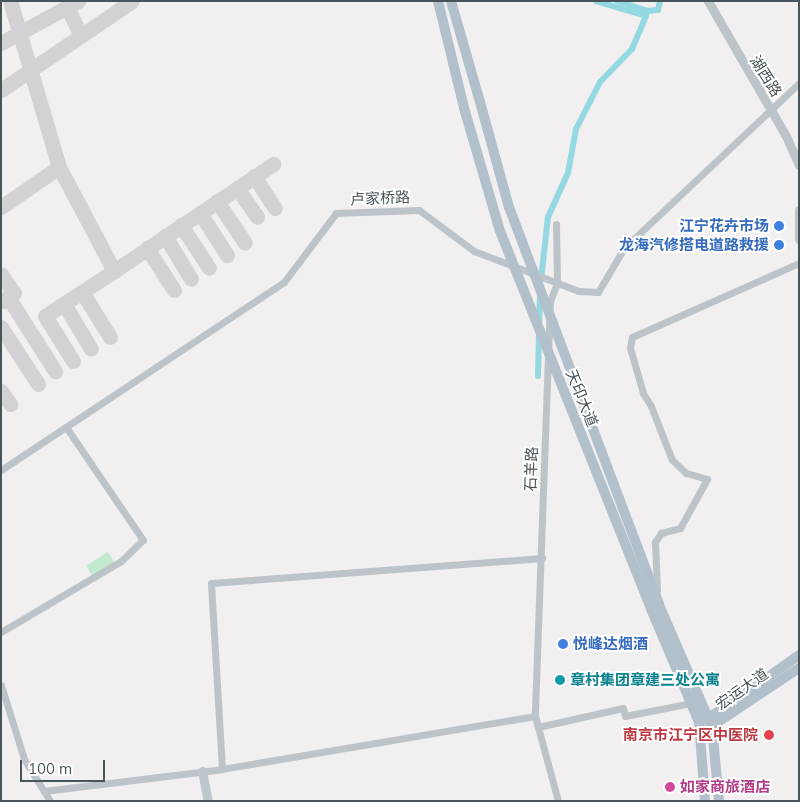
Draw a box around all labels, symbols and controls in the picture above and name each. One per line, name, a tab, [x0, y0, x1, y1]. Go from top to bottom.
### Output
street label: 湖西路	[746, 52, 786, 100]
street label: 卢家桥路	[350, 188, 410, 208]
place label: 江宁花卉市场	[679, 217, 769, 235]
marker: 江宁花卉市场	[773, 220, 785, 232]
place label: 龙海汽修搭电道路救援	[619, 236, 769, 254]
marker: 龙海汽修搭电道路救援	[773, 239, 785, 251]
street label: 天印大道	[562, 367, 602, 429]
street label: 石羊路	[521, 446, 541, 492]
place label: 悦峰达烟酒	[573, 635, 648, 653]
marker: 悦峰达烟酒	[557, 638, 569, 650]
street label: 宏运大道	[712, 664, 772, 714]
place label: 章村集团章建三处公寓	[570, 671, 720, 689]
marker: 章村集团章建三处公寓	[554, 674, 566, 686]
place label: 南京市江宁区中医院	[623, 726, 758, 744]
marker: 南京市江宁区中医院	[762, 728, 776, 742]
scale bar	[22, 750, 108, 782]
text: 100 m	[28, 759, 72, 778]
place label: 如家商旅酒店	[680, 778, 770, 796]
marker: 如家商旅酒店	[664, 781, 676, 793]

